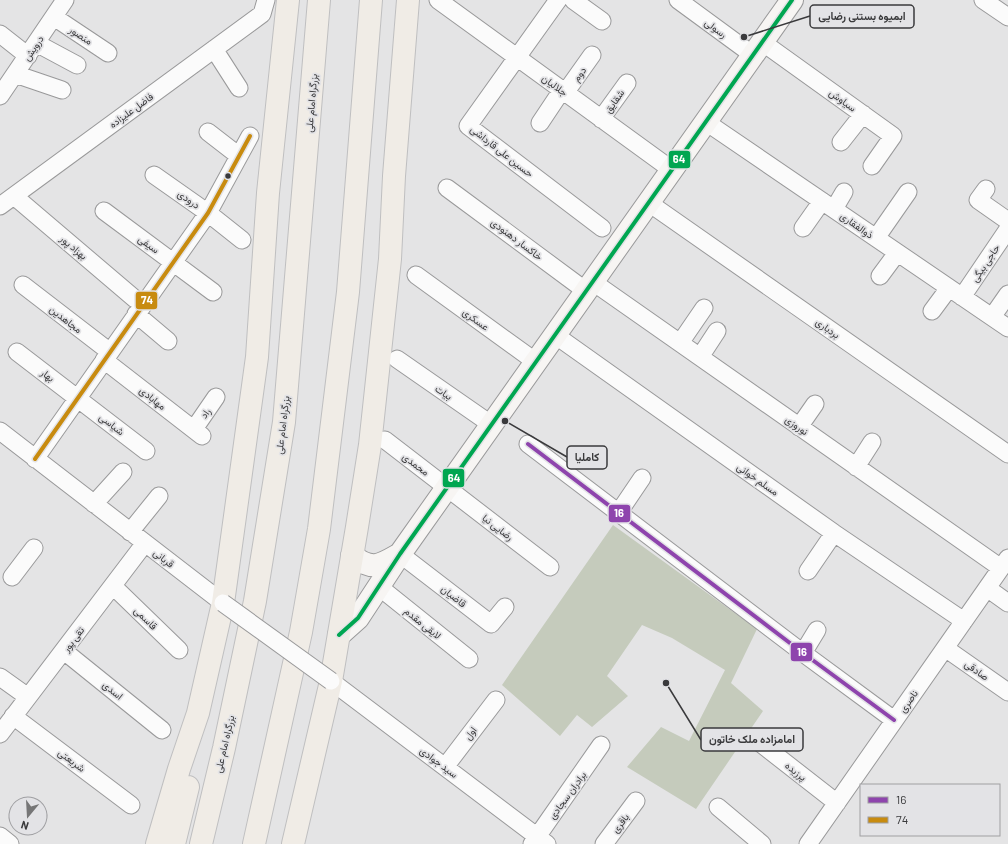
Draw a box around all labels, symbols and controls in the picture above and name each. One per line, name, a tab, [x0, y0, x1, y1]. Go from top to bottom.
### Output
callout: ابمیوه بستنی رضایی	[810, 5, 914, 28]
text: ابمیوه بستنی رضایی	[818, 9, 906, 23]
street label: رسولی	[702, 16, 729, 41]
street label: منصور	[66, 23, 95, 48]
street label: درویش	[20, 33, 47, 64]
street label: دوم	[570, 64, 589, 84]
street label: جلالیان	[539, 72, 570, 99]
street label: بزرگراه امام علی	[302, 73, 321, 133]
street label: سیاوش	[827, 86, 859, 115]
street label: شقایق	[602, 87, 627, 116]
street label: فاضل علیزاده	[107, 90, 156, 131]
street label: حسین علی قارداشی	[468, 123, 536, 180]
line badge: 64	[668, 150, 691, 169]
text: 64	[673, 152, 686, 165]
unlabelled marker	[223, 171, 233, 181]
street label: درودی	[175, 187, 203, 212]
street label: ذوالفقاری	[838, 209, 876, 242]
street label: خاکسار دهنودی	[488, 216, 545, 263]
street label: بهزاد پور	[56, 232, 90, 263]
street label: سیفی	[136, 232, 162, 256]
street label: حاجی بیگی	[968, 242, 1003, 285]
line badge: 74	[135, 291, 158, 310]
text: 74	[141, 293, 153, 306]
street label: مجاهدین	[47, 303, 85, 336]
street label: عسکری	[460, 305, 492, 333]
street label: بردباری	[813, 315, 842, 341]
street label: بهار	[37, 365, 57, 385]
street label: بیات	[433, 382, 455, 403]
street label: مهابادی	[137, 384, 169, 413]
street label: بزرگراه امام علی	[272, 395, 293, 455]
street label: راد	[197, 406, 214, 421]
street label: شیاسی	[96, 410, 127, 438]
street label: نوروزی	[783, 413, 811, 438]
callout: کاملیا	[567, 446, 607, 469]
street label: محمدی	[400, 450, 432, 479]
text: کاملیا	[575, 450, 599, 464]
street label: مسلم خوانی	[734, 460, 781, 499]
line badge: 64	[442, 468, 465, 488]
text: 64	[448, 471, 461, 484]
line badge: 16	[608, 504, 631, 523]
text: 16	[614, 506, 624, 519]
street label: رضایی نیا	[480, 511, 516, 544]
street label: قربانی	[151, 546, 177, 571]
street label: قاضیان	[438, 582, 469, 611]
street label: قاسمی	[131, 604, 160, 633]
street label: لایقی مقدم	[402, 605, 444, 642]
street label: تقی پور	[59, 624, 88, 656]
line badge: 16	[790, 642, 813, 662]
text: 16	[797, 645, 807, 658]
street label: صادقی	[962, 657, 991, 683]
street label: اسدی	[100, 678, 126, 703]
street label: ناصری	[896, 687, 921, 715]
street label: بزرگراه امام علی	[212, 714, 237, 774]
street label: اول	[461, 724, 480, 742]
callout: امامزاده ملک خاتون	[701, 728, 803, 751]
text: امامزاده ملک خاتون	[709, 732, 795, 746]
street label: سید جوادی	[417, 744, 460, 781]
street label: شریعتی	[56, 746, 88, 775]
street label: پرزیده	[782, 759, 809, 785]
street label: برادران سجادی	[546, 769, 589, 822]
legend	[860, 784, 1000, 836]
text: 16	[896, 792, 906, 806]
north arrow	[8, 796, 48, 836]
street label: باقری	[609, 811, 632, 836]
text: 74	[896, 812, 908, 826]
text: N	[19, 819, 30, 833]

